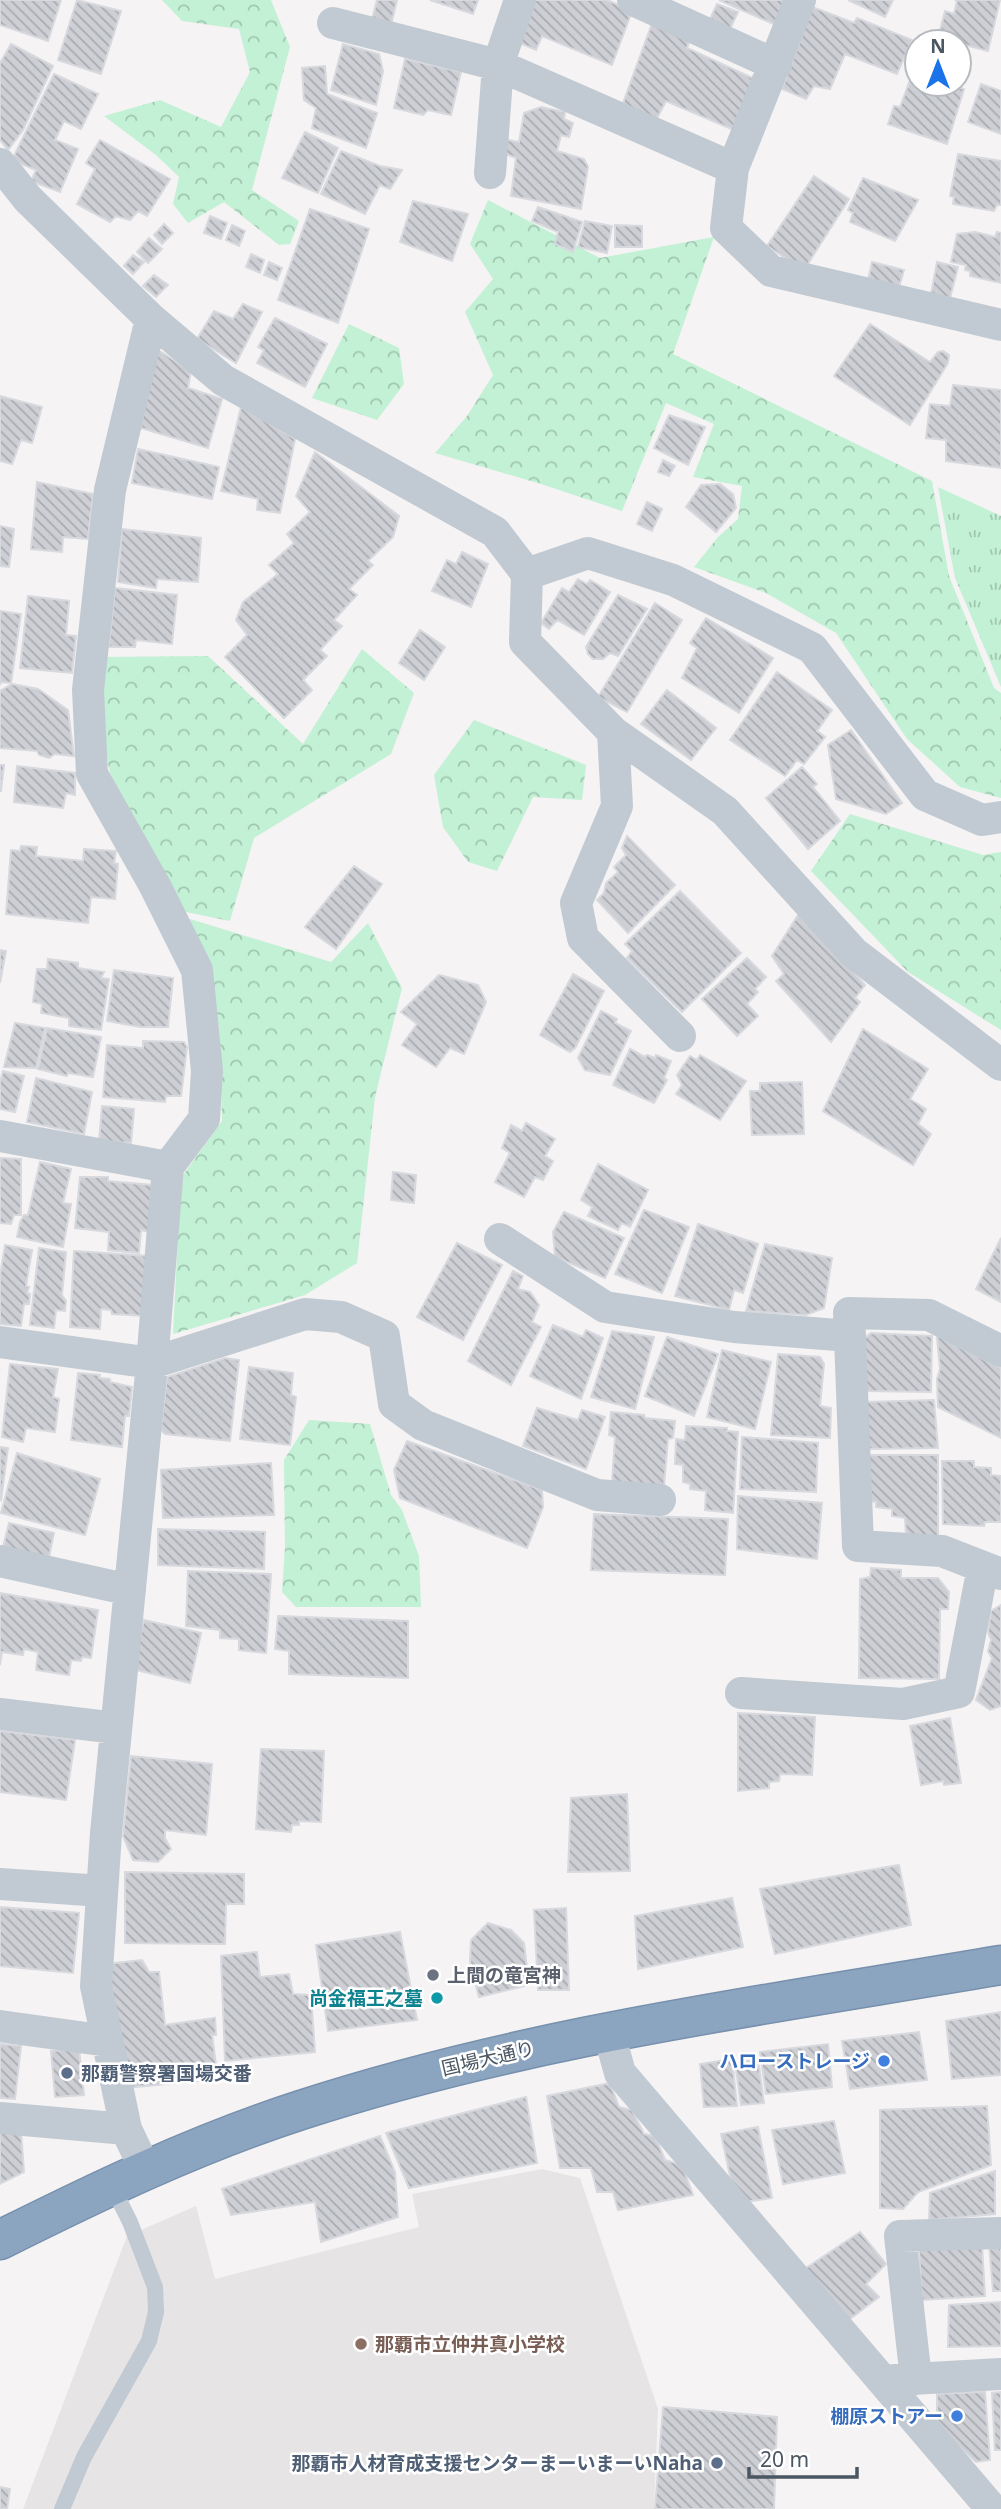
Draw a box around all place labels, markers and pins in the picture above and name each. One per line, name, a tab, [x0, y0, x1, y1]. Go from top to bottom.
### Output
place label: 上間の竜宮神	[447, 1962, 561, 1988]
marker: 上間の竜宮神	[425, 1967, 441, 1983]
place label: 尚金福王之墓	[309, 1985, 423, 2011]
marker: 尚金福王之墓	[429, 1990, 445, 2006]
place label: ハローストレージ	[719, 2048, 870, 2074]
marker: ハローストレージ	[876, 2053, 892, 2069]
place label: 那覇警察署国場交番	[81, 2060, 252, 2086]
marker: 那覇警察署国場交番	[59, 2065, 75, 2081]
place label: 那覇市立仲井真小学校	[375, 2331, 565, 2357]
marker: 那覇市立仲井真小学校	[353, 2336, 369, 2352]
place label: 棚原ストアー	[830, 2403, 943, 2429]
marker: 棚原ストアー	[949, 2408, 965, 2424]
place label: 那覇市人材育成支援センターまーいまーいNaha	[291, 2450, 703, 2476]
marker: 那覇市人材育成支援センターまーいまーいNaha	[709, 2455, 725, 2471]

